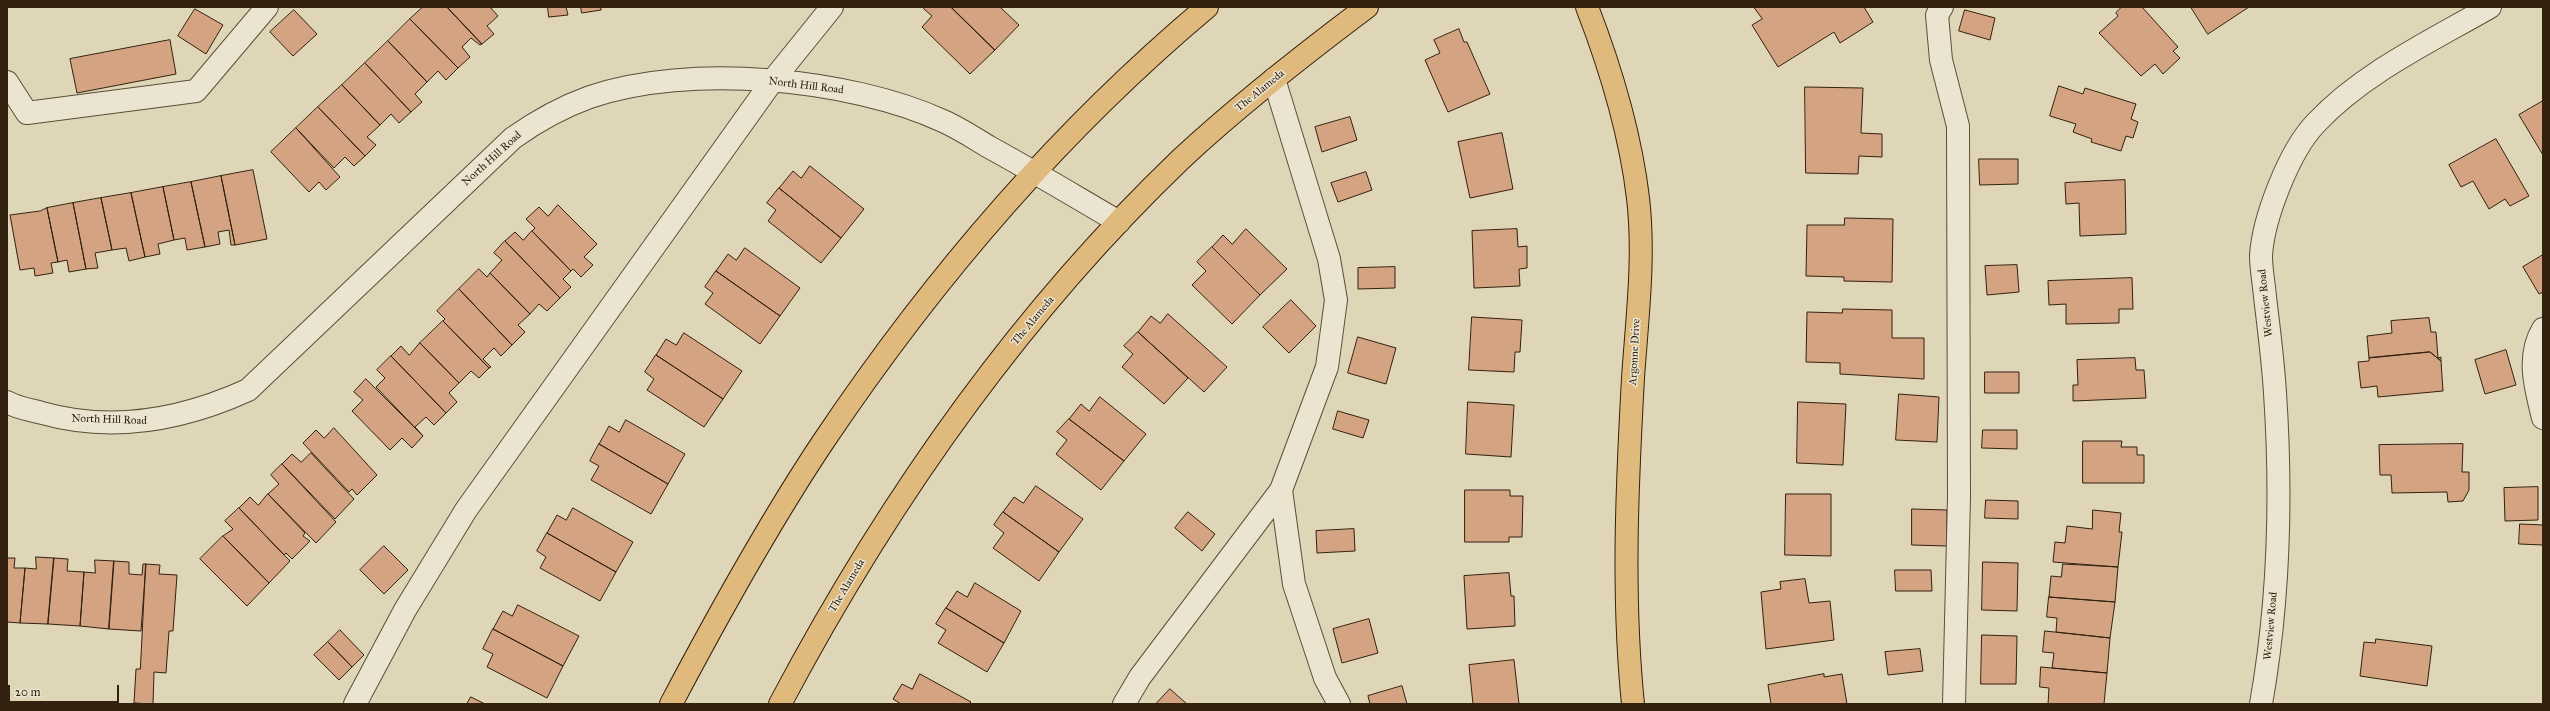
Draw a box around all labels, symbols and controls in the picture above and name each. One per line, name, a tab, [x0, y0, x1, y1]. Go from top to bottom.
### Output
street label: The Alameda	[1233, 67, 1287, 115]
street label: North Hill Road	[768, 75, 844, 97]
street label: North Hill Road	[460, 129, 524, 189]
street label: Westview Road	[2256, 268, 2276, 338]
street label: The Alameda	[1009, 294, 1057, 348]
street label: Argonne Drive	[1627, 318, 1643, 386]
street label: North Hill Road	[71, 412, 147, 428]
street label: The Alameda	[826, 557, 868, 615]
street label: Westview Road	[2261, 591, 2281, 661]
scale bar	[10, 677, 121, 703]
text: 20 m	[15, 685, 41, 699]

